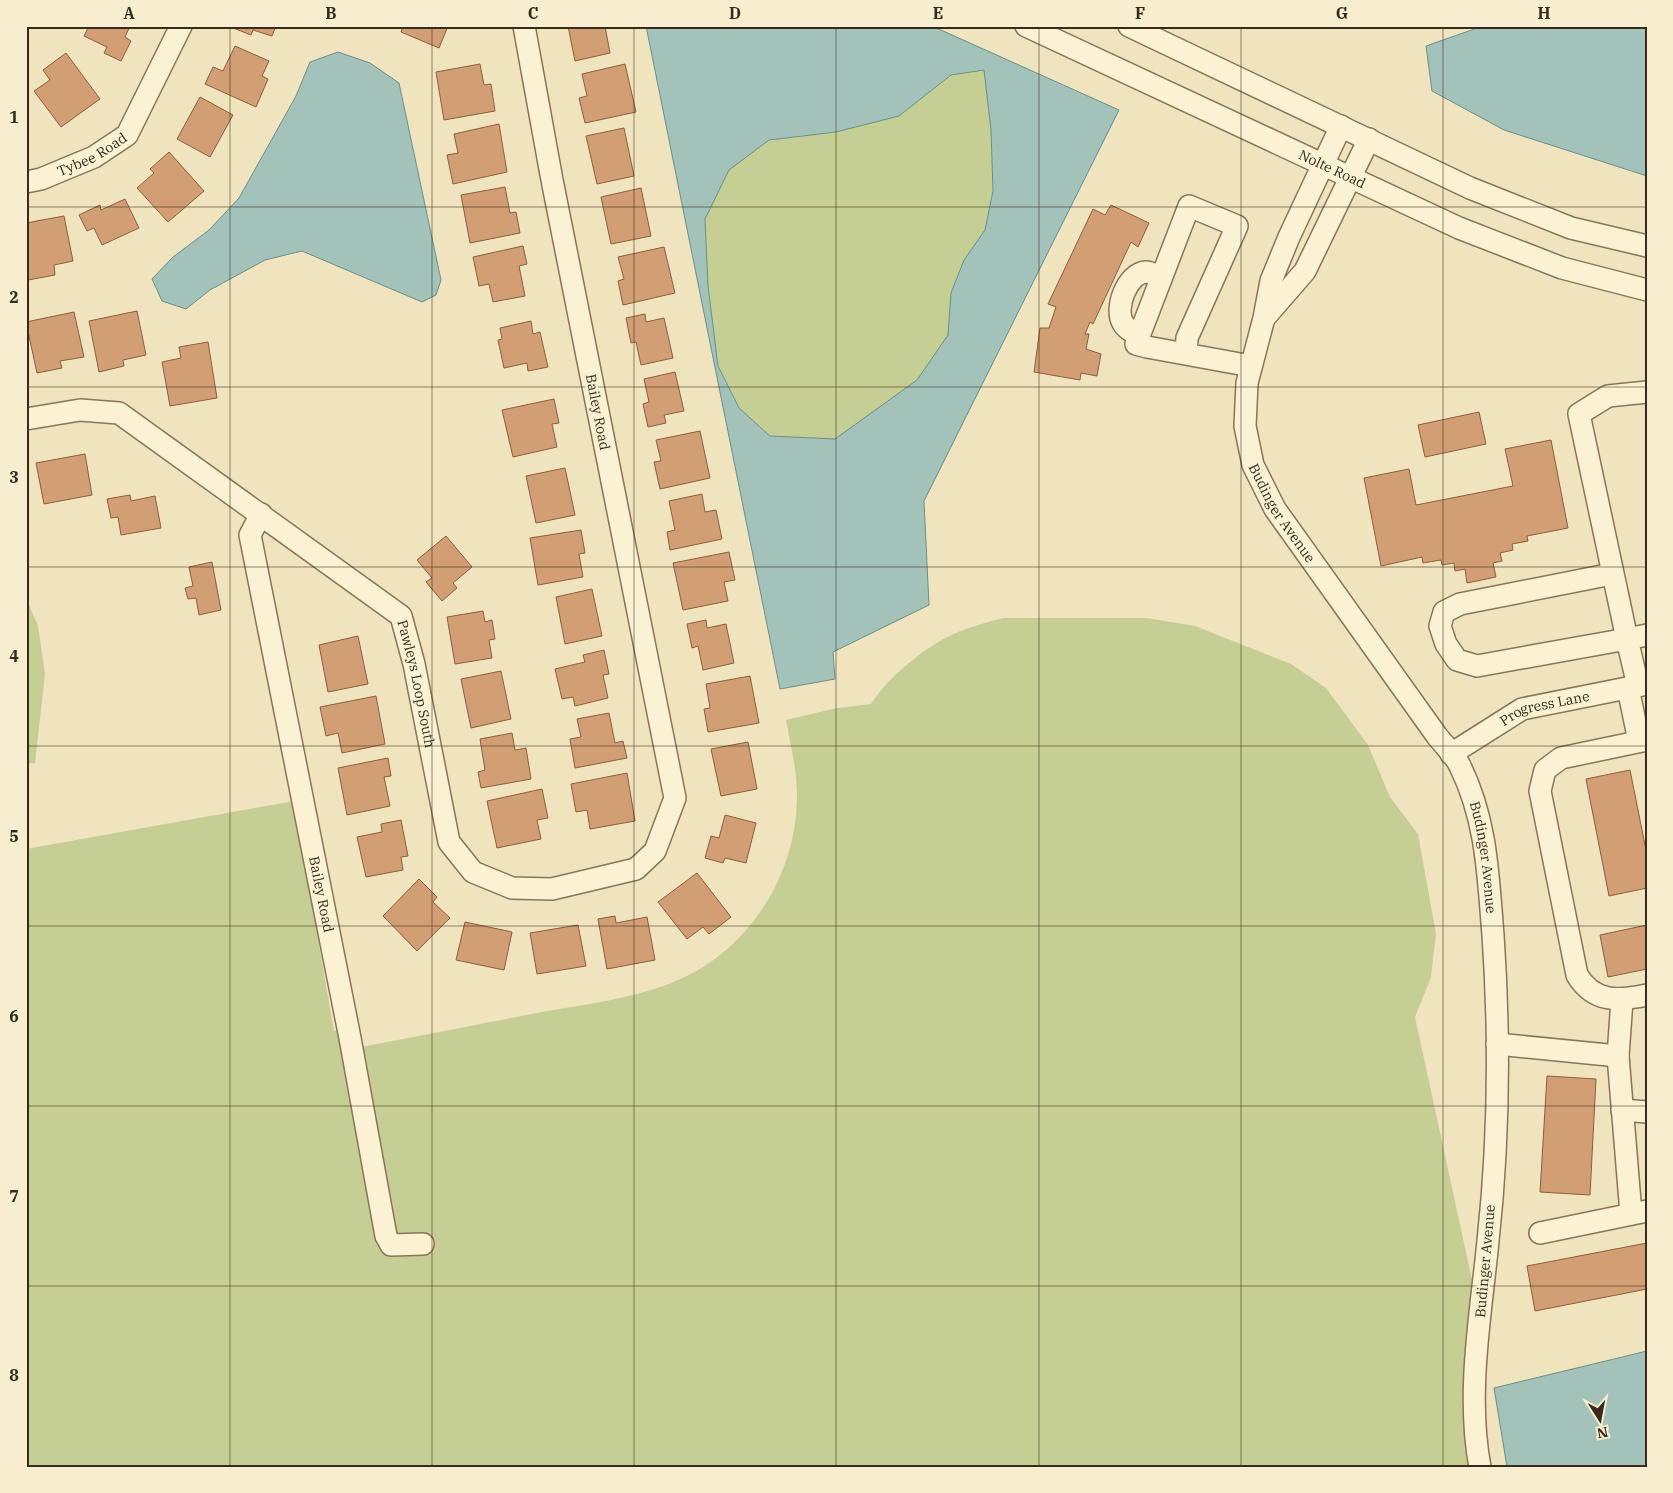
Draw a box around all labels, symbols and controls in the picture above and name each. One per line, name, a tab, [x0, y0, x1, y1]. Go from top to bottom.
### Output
text: A	[123, 3, 135, 23]
text: B	[325, 3, 337, 23]
text: C	[528, 3, 538, 23]
text: D	[729, 3, 741, 23]
text: E	[933, 3, 943, 23]
text: F	[1135, 3, 1145, 23]
text: G	[1336, 3, 1348, 23]
text: H	[1538, 3, 1551, 23]
text: 1	[9, 107, 19, 127]
street label: Tybee Road	[54, 128, 131, 180]
street label: Nolte Road	[1296, 146, 1369, 192]
text: 2	[9, 287, 19, 307]
street label: Bailey Road	[582, 372, 614, 452]
street label: Budinger Avenue	[1245, 460, 1319, 566]
text: 3	[9, 467, 19, 487]
street label: Pawleys Loop South	[393, 618, 439, 750]
text: 4	[9, 646, 19, 666]
street label: Progress Lane	[1496, 687, 1591, 730]
street label: Budinger Avenue	[1466, 799, 1500, 914]
text: 5	[9, 826, 19, 846]
street label: Bailey Road	[305, 855, 338, 934]
text: 6	[9, 1006, 19, 1026]
text: 7	[9, 1186, 19, 1206]
street label: Budinger Avenue	[1471, 1204, 1499, 1318]
text: 8	[9, 1365, 19, 1385]
north arrow	[1576, 1396, 1626, 1446]
text: N	[1595, 1423, 1610, 1443]

